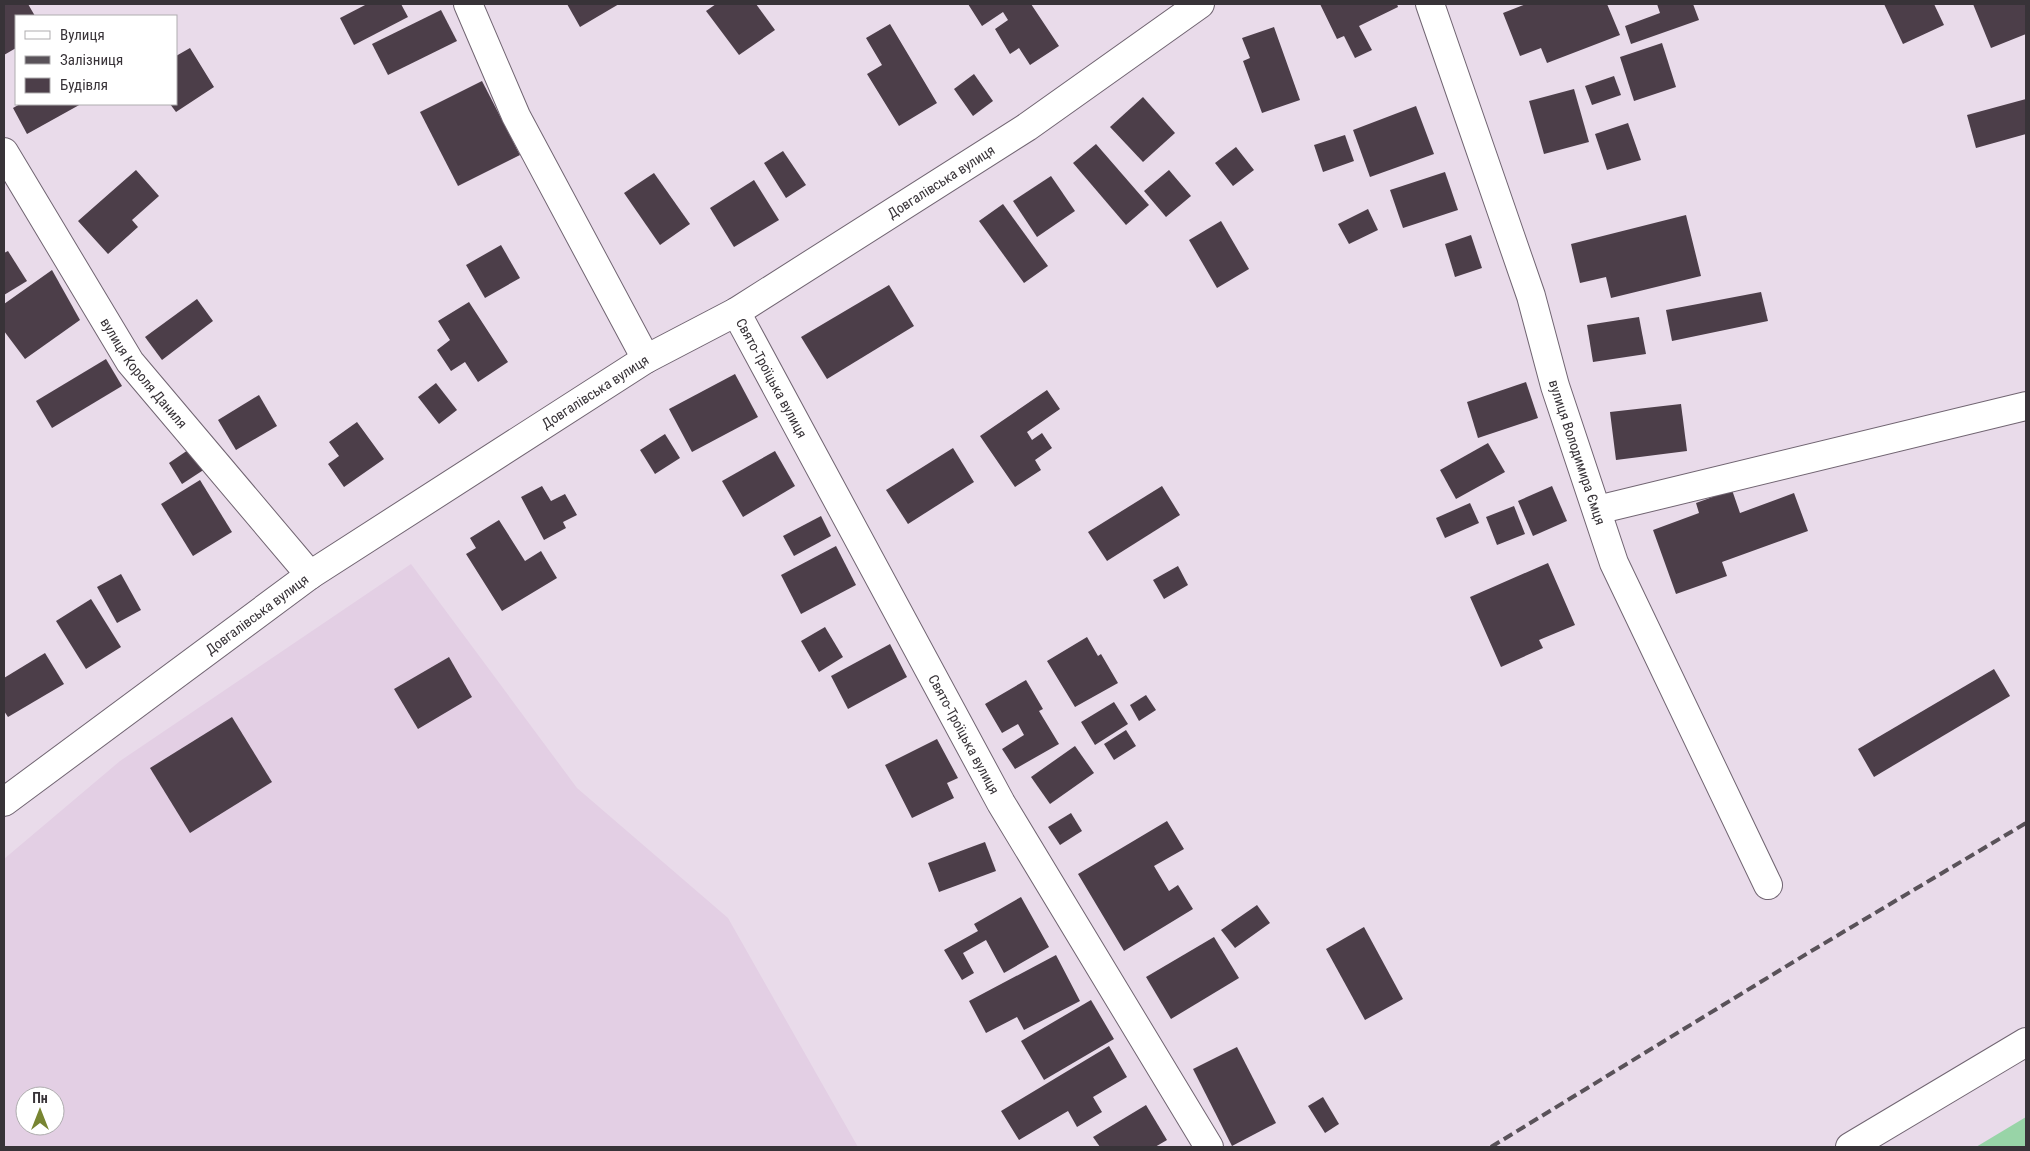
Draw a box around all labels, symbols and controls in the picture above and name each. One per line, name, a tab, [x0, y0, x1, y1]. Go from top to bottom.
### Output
legend	[15, 15, 178, 105]
text: Вулиця	[60, 26, 105, 44]
text: Залізниця	[60, 51, 123, 69]
text: Будівля	[60, 76, 108, 94]
street label: Довгалівська вулиця	[885, 142, 998, 222]
street label: вулиця Короля Даниля	[97, 315, 190, 431]
street label: Свято-Троїцька вулиця	[733, 315, 810, 441]
street label: Довгалівська вулиця	[539, 352, 651, 432]
street label: вулиця Володимира Ємця	[1546, 378, 1609, 527]
street label: Довгалівська вулиця	[203, 571, 311, 658]
street label: Свято-Троїцька вулиця	[925, 672, 1003, 797]
north arrow	[15, 1086, 65, 1136]
text: Пн	[32, 1090, 48, 1106]

